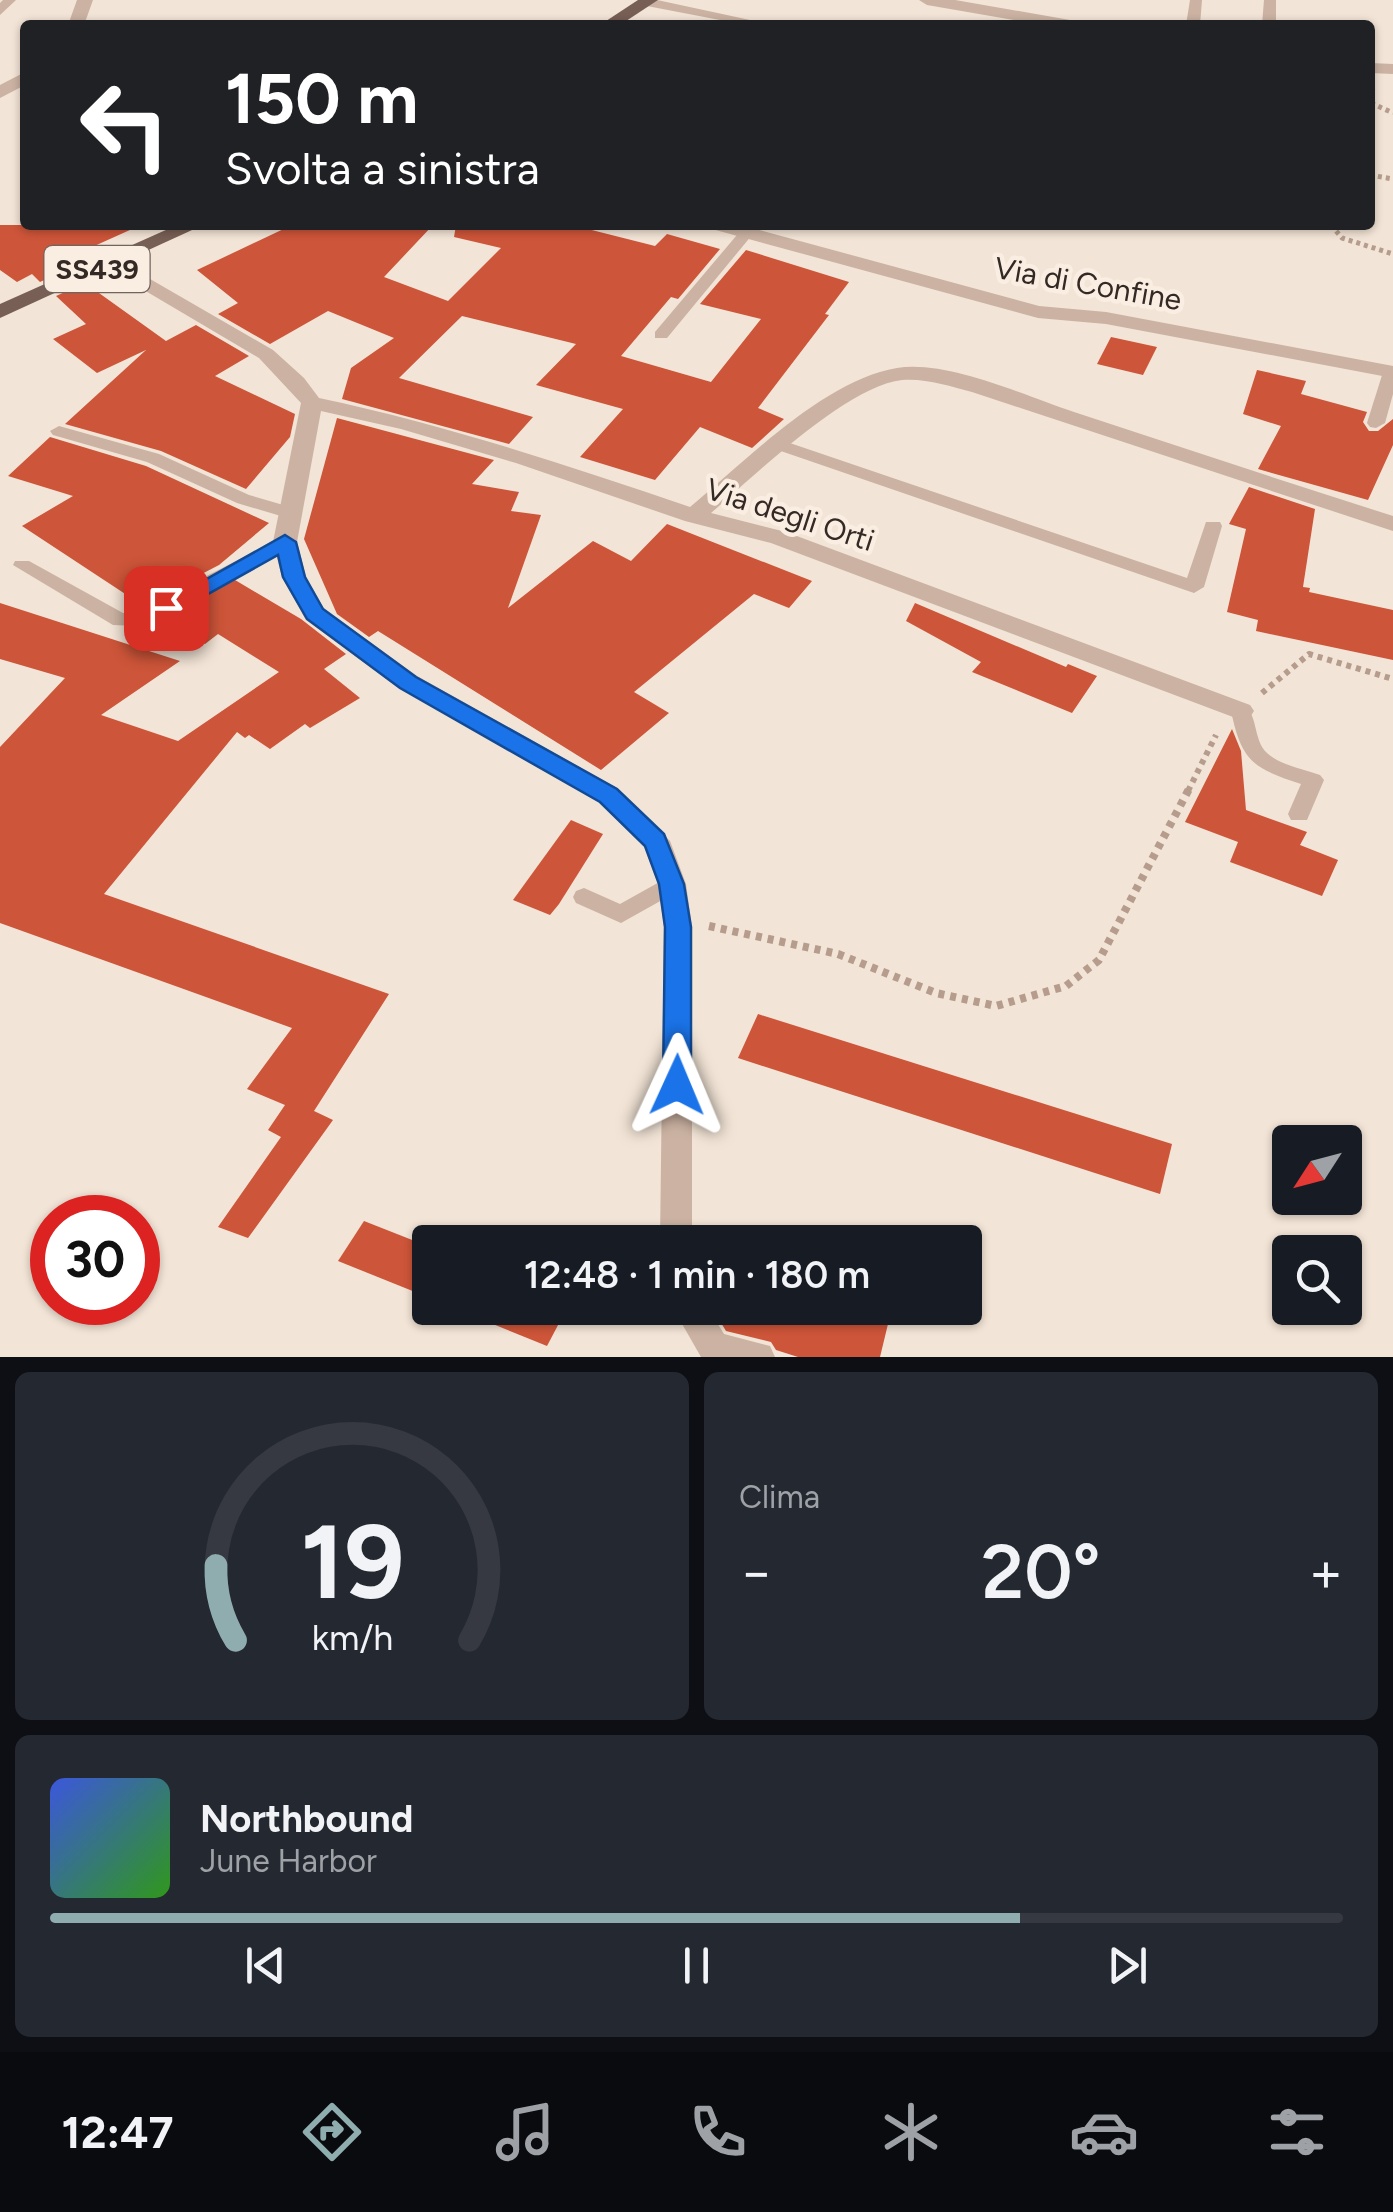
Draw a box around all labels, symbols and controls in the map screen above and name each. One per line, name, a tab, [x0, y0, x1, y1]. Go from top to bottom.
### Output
text: 150 m	[225, 56, 418, 141]
icon: left	[60, 60, 190, 190]
text: Svolta a sinistra	[225, 141, 540, 195]
road number: SS439	[44, 246, 150, 292]
street label: Via di Confine	[992, 249, 1185, 318]
street label: Via degli Orti	[701, 470, 879, 559]
pin	[124, 566, 209, 651]
icon: arrive	[139, 581, 194, 636]
position arrow	[625, 1033, 729, 1137]
north arrow	[1272, 1125, 1362, 1215]
map controls	[1272, 1125, 1362, 1325]
speed limit sign: 30	[30, 1195, 160, 1325]
button: search	[1272, 1235, 1362, 1325]
text: 12:48 · 1 min · 180 m	[524, 1252, 870, 1298]
text: Clima	[739, 1478, 820, 1516]
text: 19	[300, 1499, 404, 1624]
text: 20°	[981, 1527, 1101, 1617]
text: −	[739, 1539, 773, 1605]
text: +	[1309, 1539, 1343, 1605]
text: km/h	[311, 1616, 393, 1659]
text: Northbound	[200, 1796, 413, 1842]
text: June Harbor	[200, 1842, 377, 1880]
icon: previous	[238, 1938, 293, 1993]
icon: pause	[669, 1938, 724, 1993]
icon: next	[1100, 1938, 1155, 1993]
icon: directions	[297, 2097, 367, 2167]
icon: music	[490, 2097, 560, 2167]
icon: phone	[683, 2097, 753, 2167]
icon: climate	[876, 2097, 946, 2167]
icon: car	[1069, 2097, 1139, 2167]
icon: filters	[1262, 2097, 1332, 2167]
text: 12:47	[61, 2105, 174, 2159]

